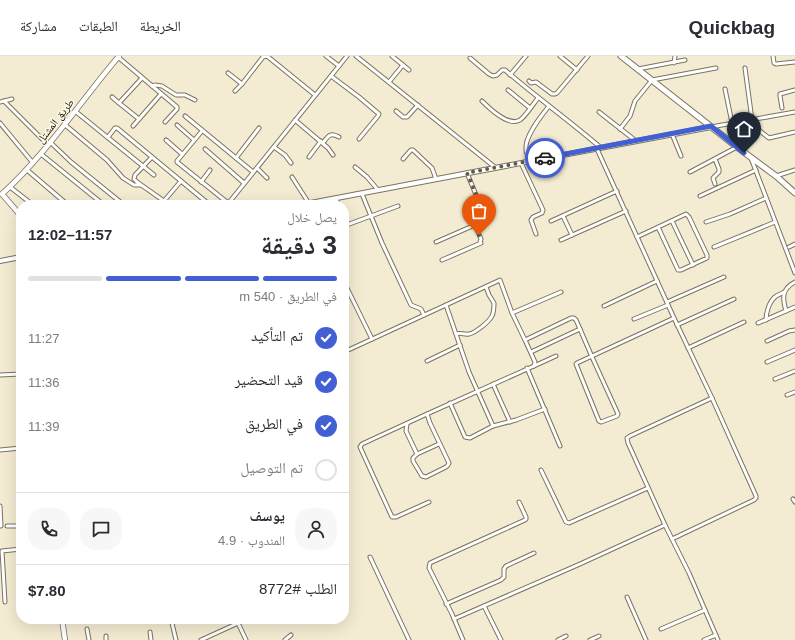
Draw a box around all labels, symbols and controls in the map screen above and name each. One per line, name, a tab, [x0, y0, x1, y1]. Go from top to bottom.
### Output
text: Quickbag	[688, 17, 775, 38]
text: مشاركة	[20, 18, 57, 34]
text: الطبقات	[79, 18, 118, 34]
text: الخريطة	[140, 18, 181, 34]
street label: طريق المشتل	[34, 96, 77, 146]
pin	[727, 112, 761, 153]
icon: home	[733, 118, 755, 140]
courier	[525, 138, 565, 178]
icon: car	[534, 147, 556, 169]
pin	[462, 194, 496, 235]
icon: bag	[468, 200, 490, 222]
text: يصل خلال	[287, 210, 337, 225]
text: 11:57–12:02	[28, 226, 112, 243]
text: 3 دقيقة	[261, 230, 337, 260]
text: في الطريق · 540 m	[239, 289, 337, 304]
text: تم التأكيد	[251, 327, 303, 344]
icon: check	[315, 327, 337, 349]
text: 11:27	[28, 331, 60, 346]
text: قيد التحضير	[235, 371, 303, 388]
icon: check	[315, 371, 337, 393]
text: 11:36	[28, 375, 60, 390]
text: في الطريق	[245, 415, 303, 432]
icon: check	[315, 415, 337, 437]
text: 11:39	[28, 419, 60, 434]
text: تم التوصيل	[241, 459, 303, 476]
text: يوسف	[250, 507, 285, 524]
button: phone	[28, 508, 70, 550]
button: chat	[80, 508, 122, 550]
button: person	[295, 508, 337, 550]
text: المندوب · 4.9	[218, 533, 285, 548]
text: الطلب #8772	[259, 580, 337, 597]
text: $7.80	[28, 582, 66, 599]

